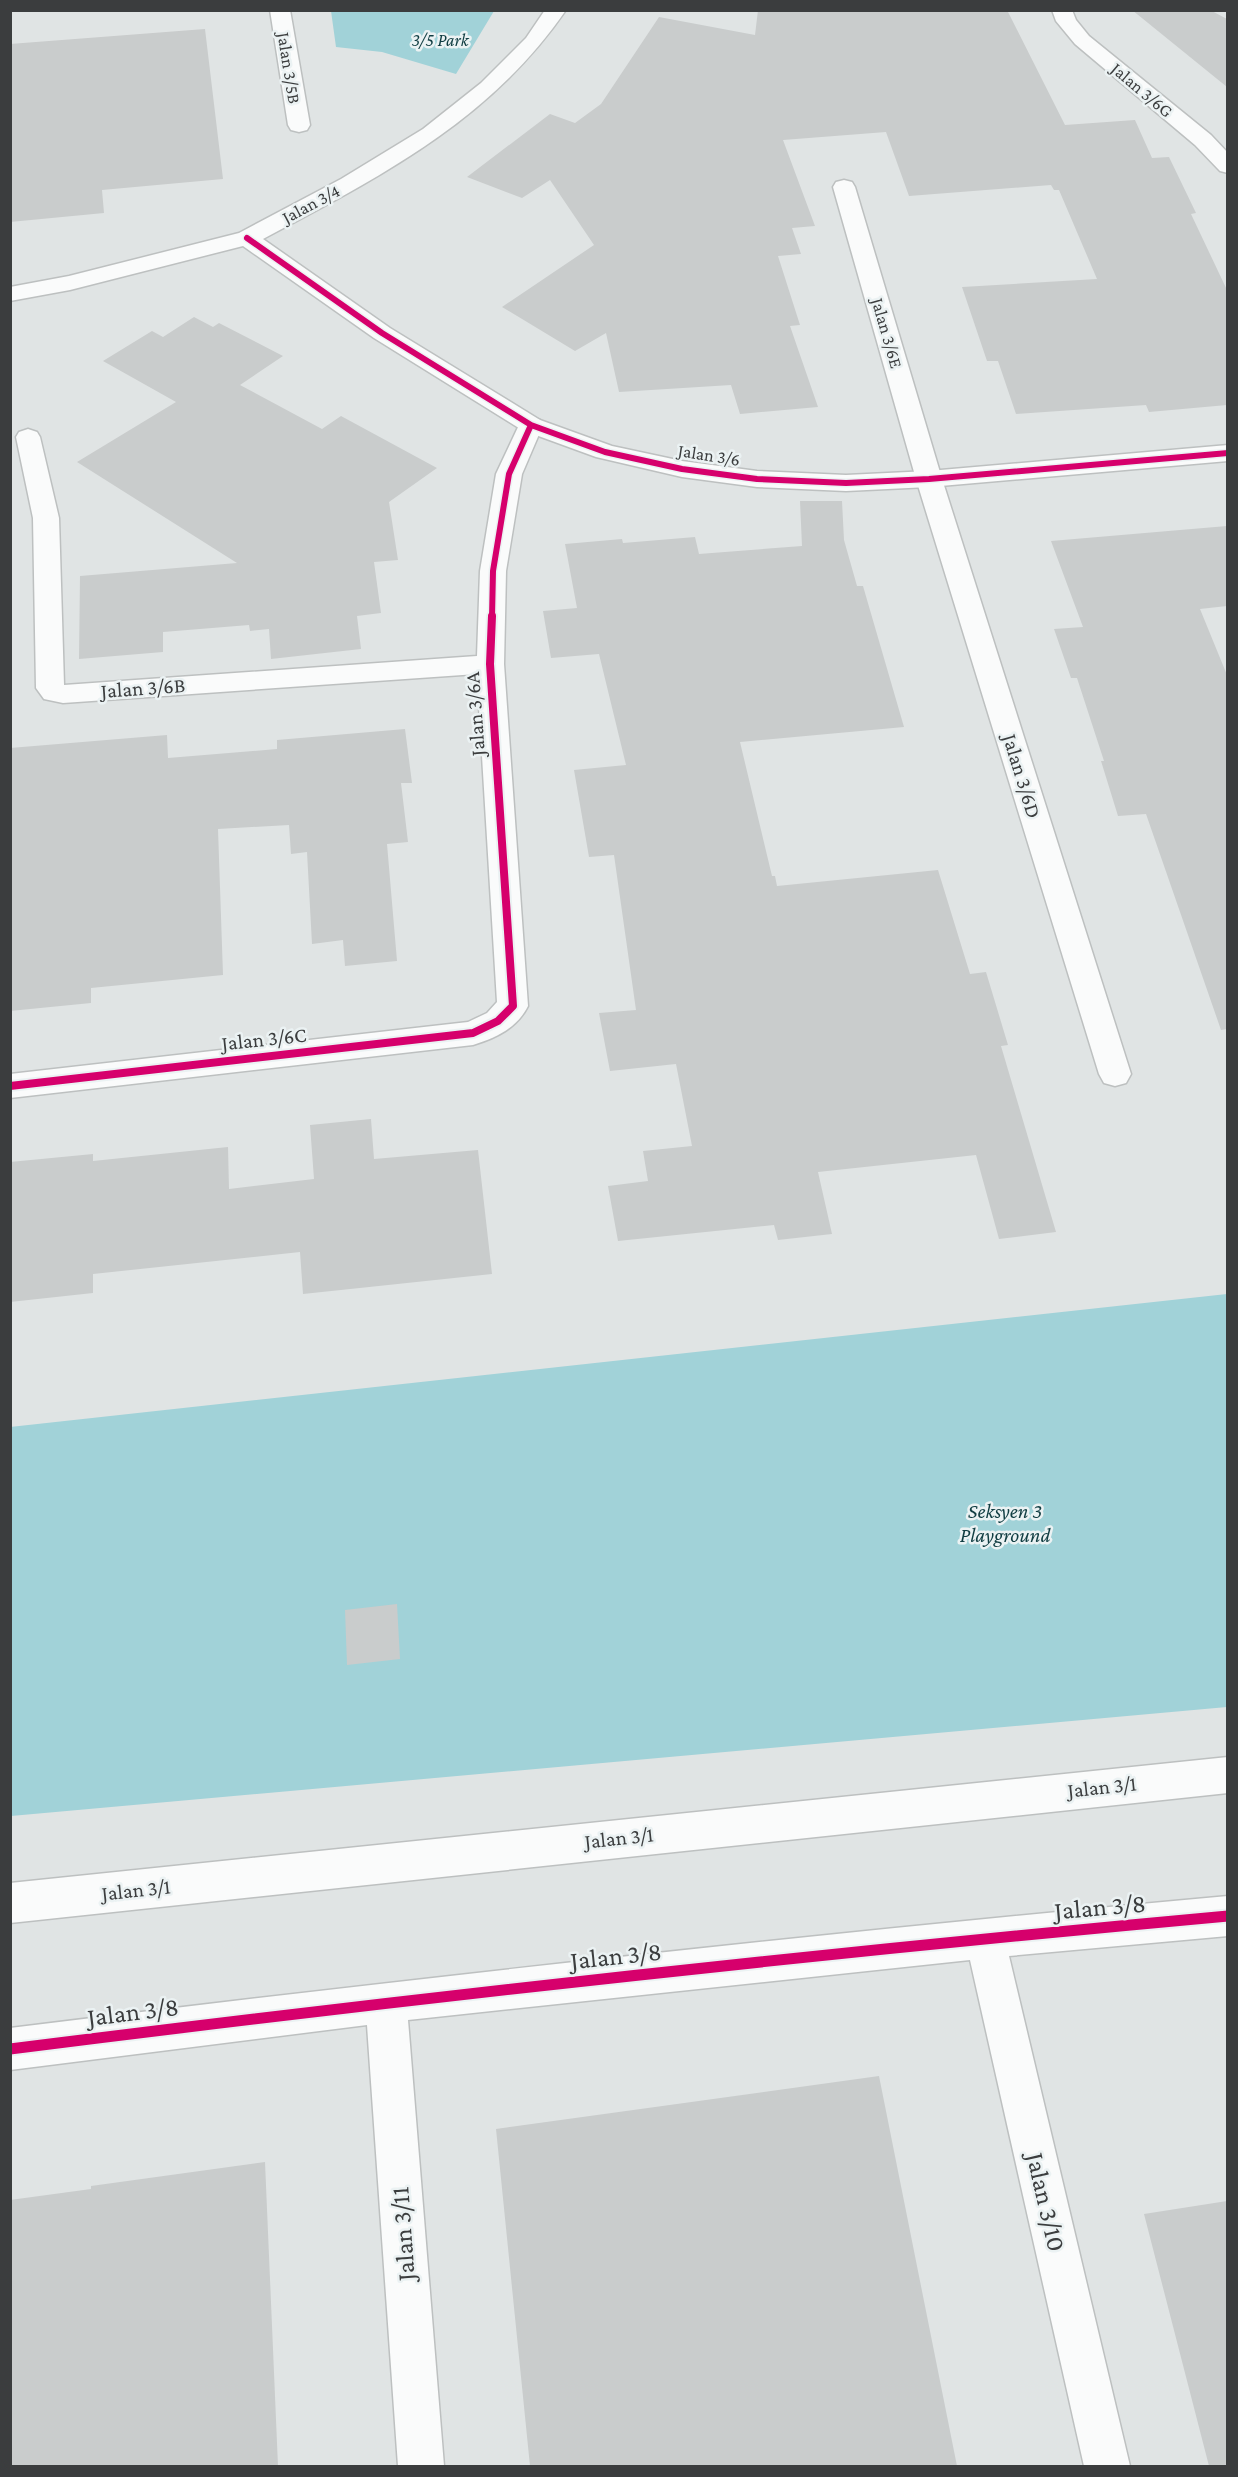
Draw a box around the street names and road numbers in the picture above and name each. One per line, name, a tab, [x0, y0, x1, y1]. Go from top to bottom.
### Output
street label: Jalan 3/5B	[273, 29, 305, 105]
street label: Jalan 3/6G	[1106, 57, 1177, 121]
street label: Jalan 3/4	[277, 181, 343, 228]
street label: Jalan 3/6E	[867, 294, 907, 371]
street label: Jalan 3/6	[675, 440, 741, 470]
street label: Jalan 3/6A	[460, 671, 490, 759]
street label: Jalan 3/6B	[98, 673, 186, 703]
street label: Jalan 3/6D	[997, 729, 1046, 821]
street label: Jalan 3/6C	[218, 1023, 308, 1056]
street label: Jalan 3/1	[1064, 1771, 1138, 1803]
street label: Jalan 3/1	[581, 1822, 655, 1854]
street label: Jalan 3/1	[98, 1874, 172, 1906]
street label: Jalan 3/8	[1051, 1889, 1147, 1926]
street label: Jalan 3/8	[567, 1937, 663, 1975]
street label: Jalan 3/8	[84, 1992, 180, 2032]
street label: Jalan 3/10	[1020, 2148, 1071, 2254]
street label: Jalan 3/11	[385, 2186, 421, 2284]

